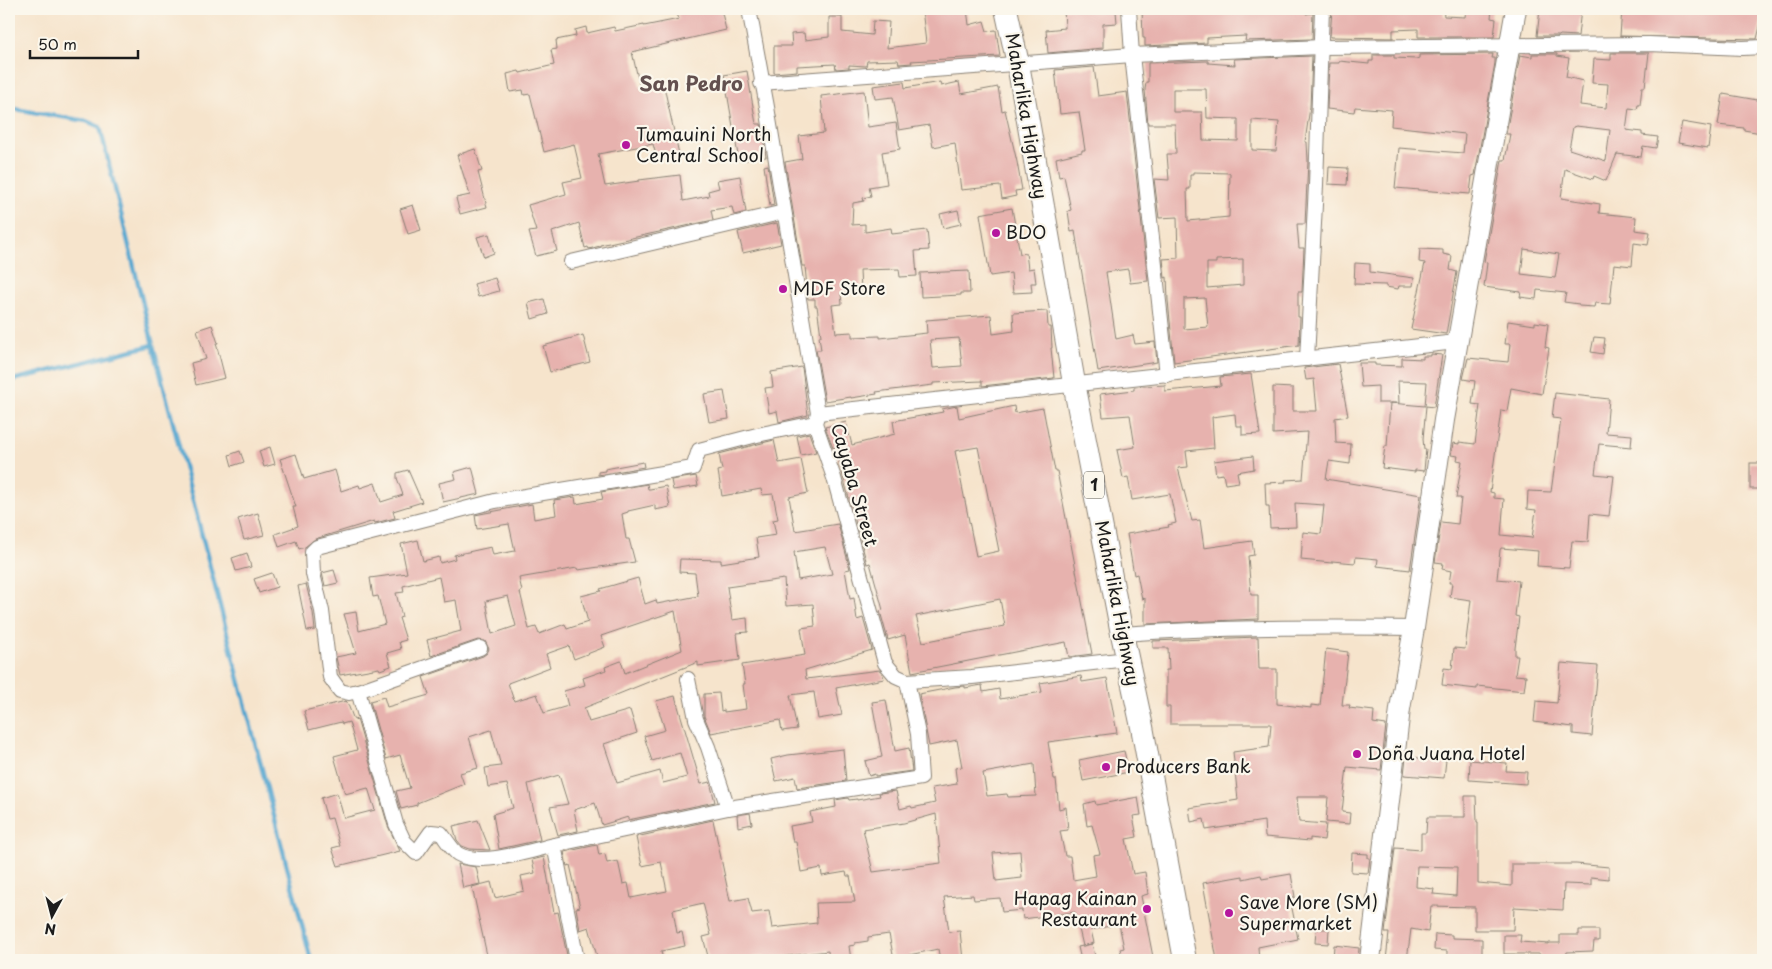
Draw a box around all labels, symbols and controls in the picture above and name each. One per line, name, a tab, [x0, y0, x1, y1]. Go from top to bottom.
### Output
scale bar	[30, 28, 138, 60]
street label: Maharlika Highway	[1000, 31, 1055, 201]
text: 50 m	[38, 32, 77, 55]
district label: San Pedro	[639, 68, 743, 98]
place label: Tumauini North Central School	[636, 120, 772, 168]
marker: Tumauini North Central School	[620, 139, 632, 151]
place label: BDO	[1006, 218, 1046, 245]
marker: BDO	[990, 227, 1002, 239]
place label: MDF Store	[793, 274, 885, 301]
marker: MDF Store	[777, 283, 789, 295]
street label: Cayaba Street	[825, 420, 886, 550]
road number: 1	[1084, 472, 1104, 498]
street label: Maharlika Highway	[1089, 518, 1148, 688]
place label: Doña Juana Hotel	[1367, 739, 1525, 766]
marker: Doña Juana Hotel	[1351, 748, 1363, 760]
place label: Producers Bank	[1116, 752, 1251, 779]
marker: Producers Bank	[1100, 761, 1112, 773]
place label: Hapag Kainan Restaurant	[1014, 884, 1137, 932]
place label: Save More (SM) Supermarket	[1239, 888, 1378, 936]
north arrow	[28, 892, 78, 942]
marker: Hapag Kainan Restaurant	[1141, 903, 1153, 915]
marker: Save More (SM) Supermarket	[1223, 907, 1235, 919]
text: N	[44, 918, 57, 940]

